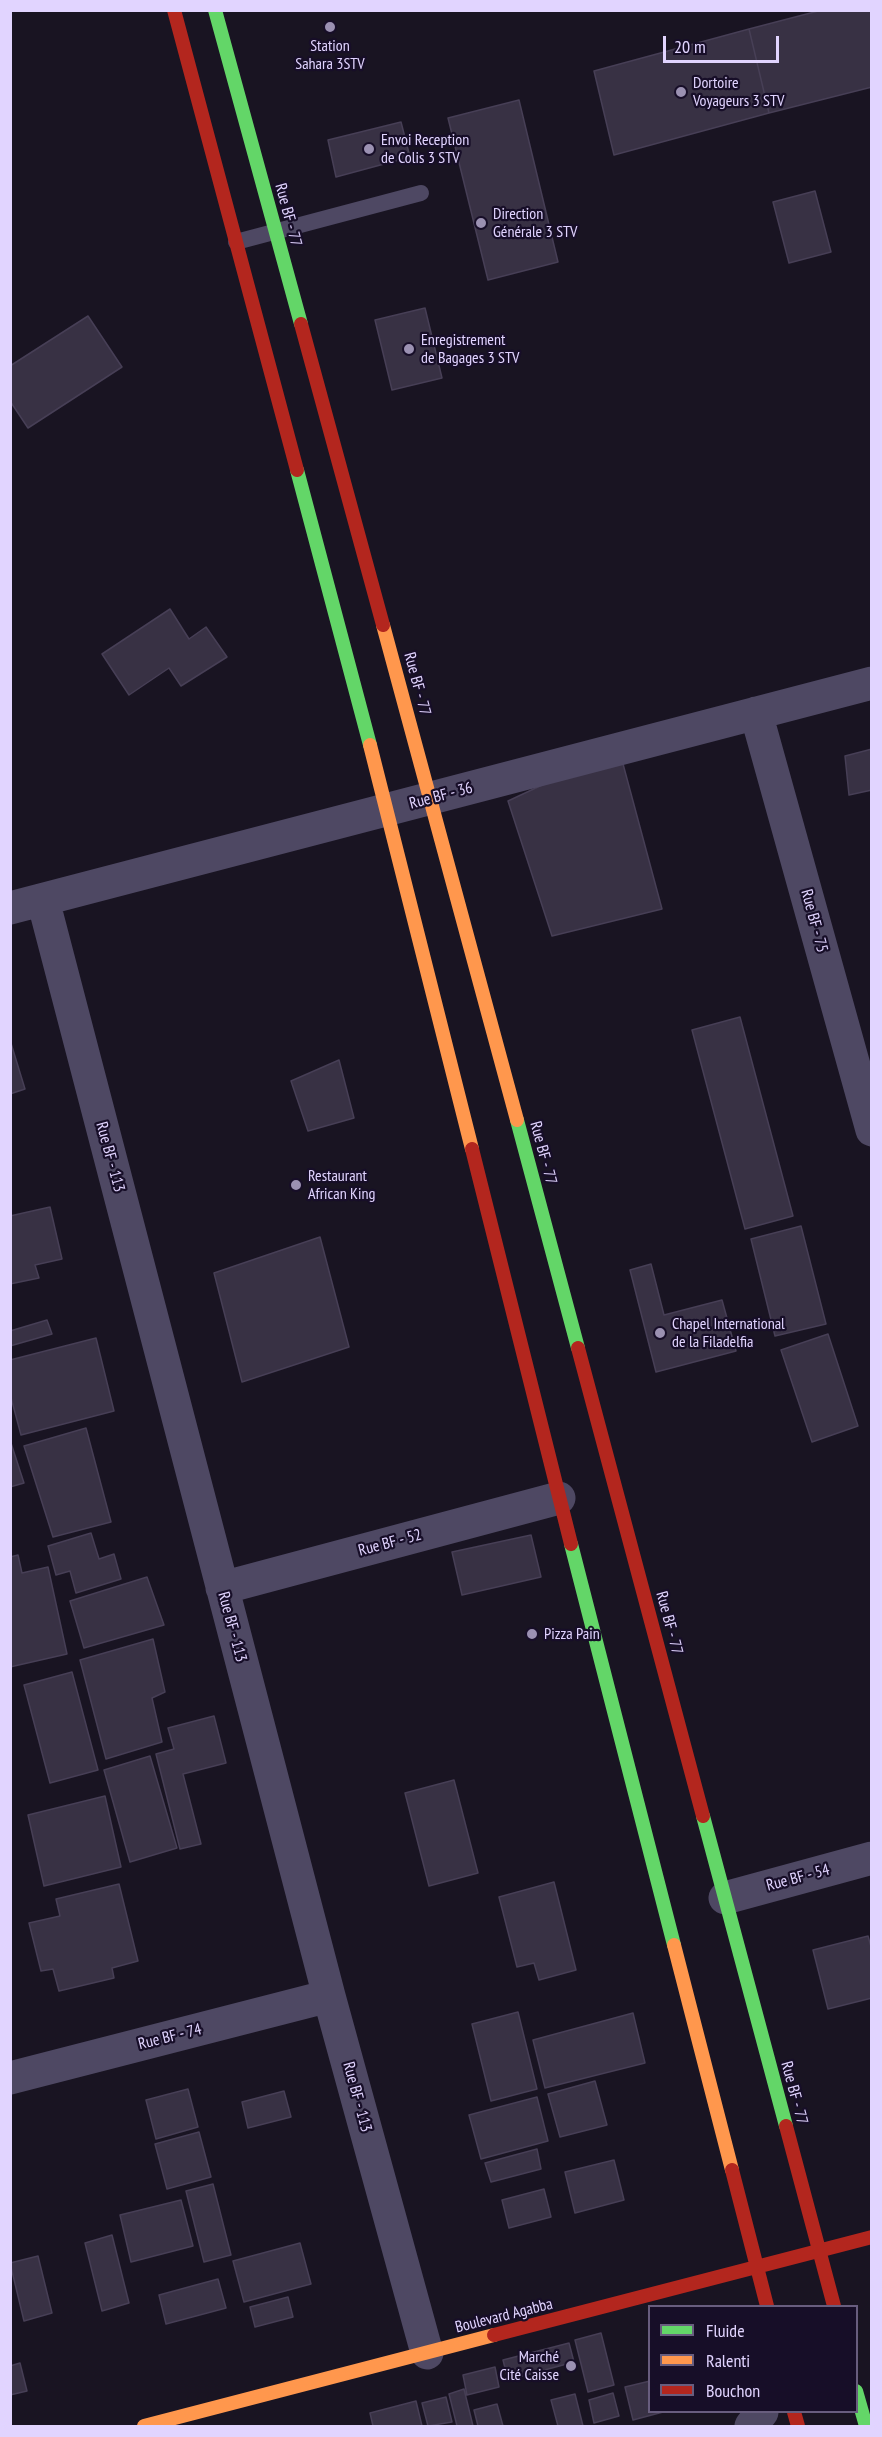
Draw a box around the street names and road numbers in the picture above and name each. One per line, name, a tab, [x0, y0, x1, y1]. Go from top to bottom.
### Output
street label: Rue BF - 77	[270, 181, 306, 249]
street label: Rue BF - 77	[399, 650, 435, 718]
street label: Rue BF - 36	[407, 778, 475, 814]
street label: Rue BF - 75	[796, 887, 832, 955]
street label: Rue BF - 77	[525, 1119, 561, 1187]
street label: Rue BF - 113	[91, 1120, 129, 1194]
street label: Rue BF - 52	[356, 1525, 424, 1561]
street label: Rue BF - 77	[651, 1589, 687, 1657]
street label: Rue BF - 113	[213, 1590, 251, 1664]
street label: Rue BF - 54	[764, 1860, 832, 1896]
street label: Rue BF - 74	[136, 2020, 204, 2054]
street label: Rue BF - 77	[776, 2059, 812, 2127]
street label: Rue BF - 113	[338, 2060, 376, 2134]
street label: Boulevard Agabba	[453, 2295, 555, 2337]

